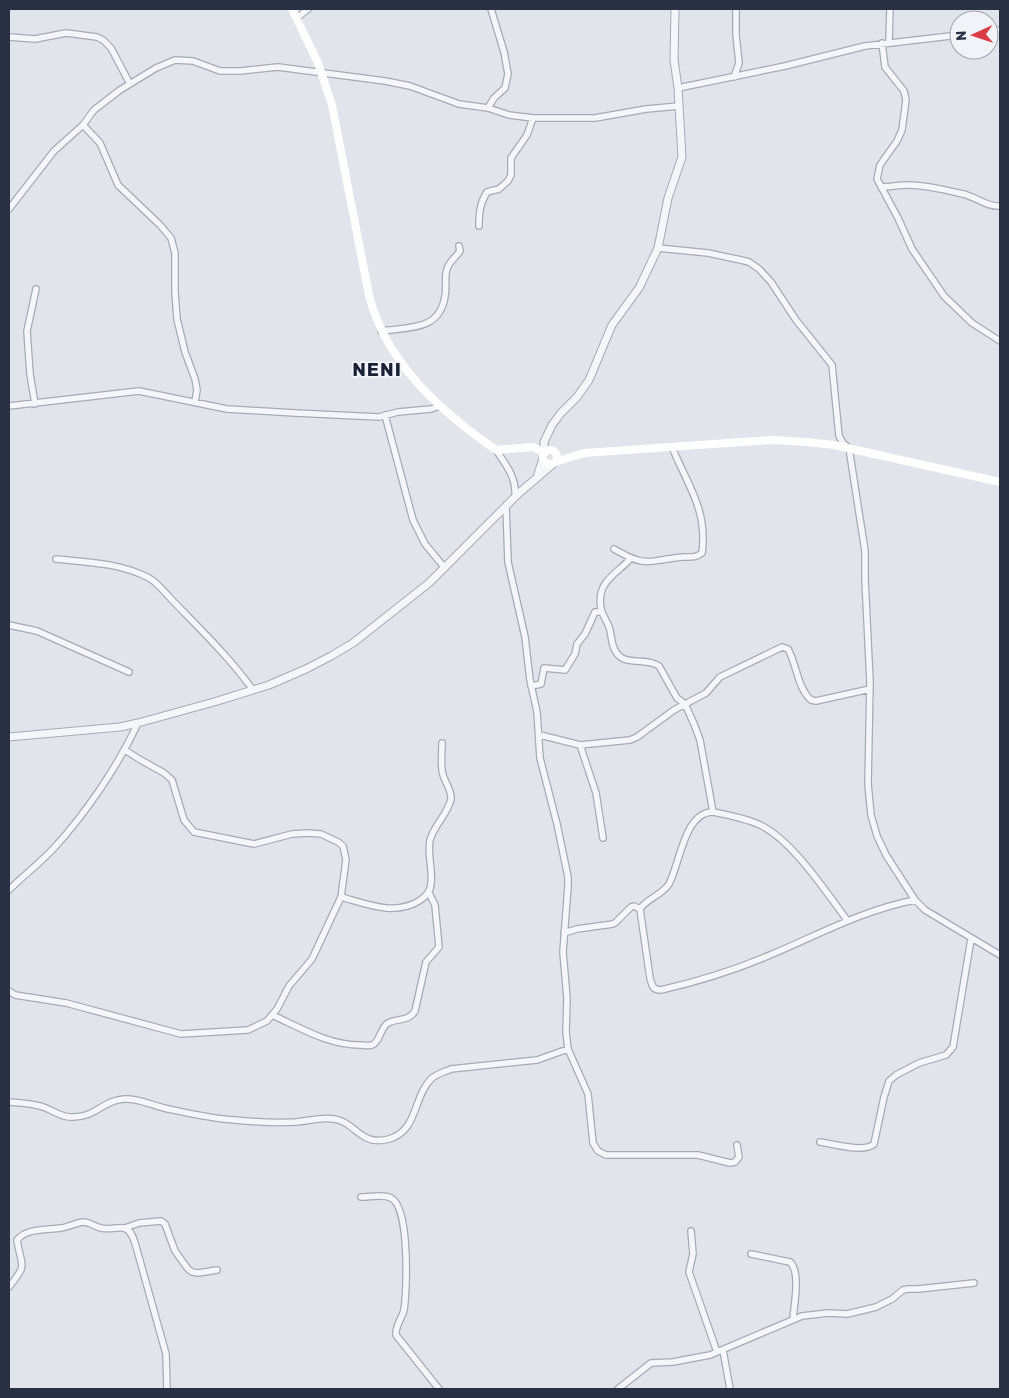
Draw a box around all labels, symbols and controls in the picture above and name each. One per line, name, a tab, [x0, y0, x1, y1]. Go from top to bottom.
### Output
north arrow	[949, 10, 999, 60]
text: N	[953, 30, 970, 41]
district label: NENI	[352, 358, 402, 381]

